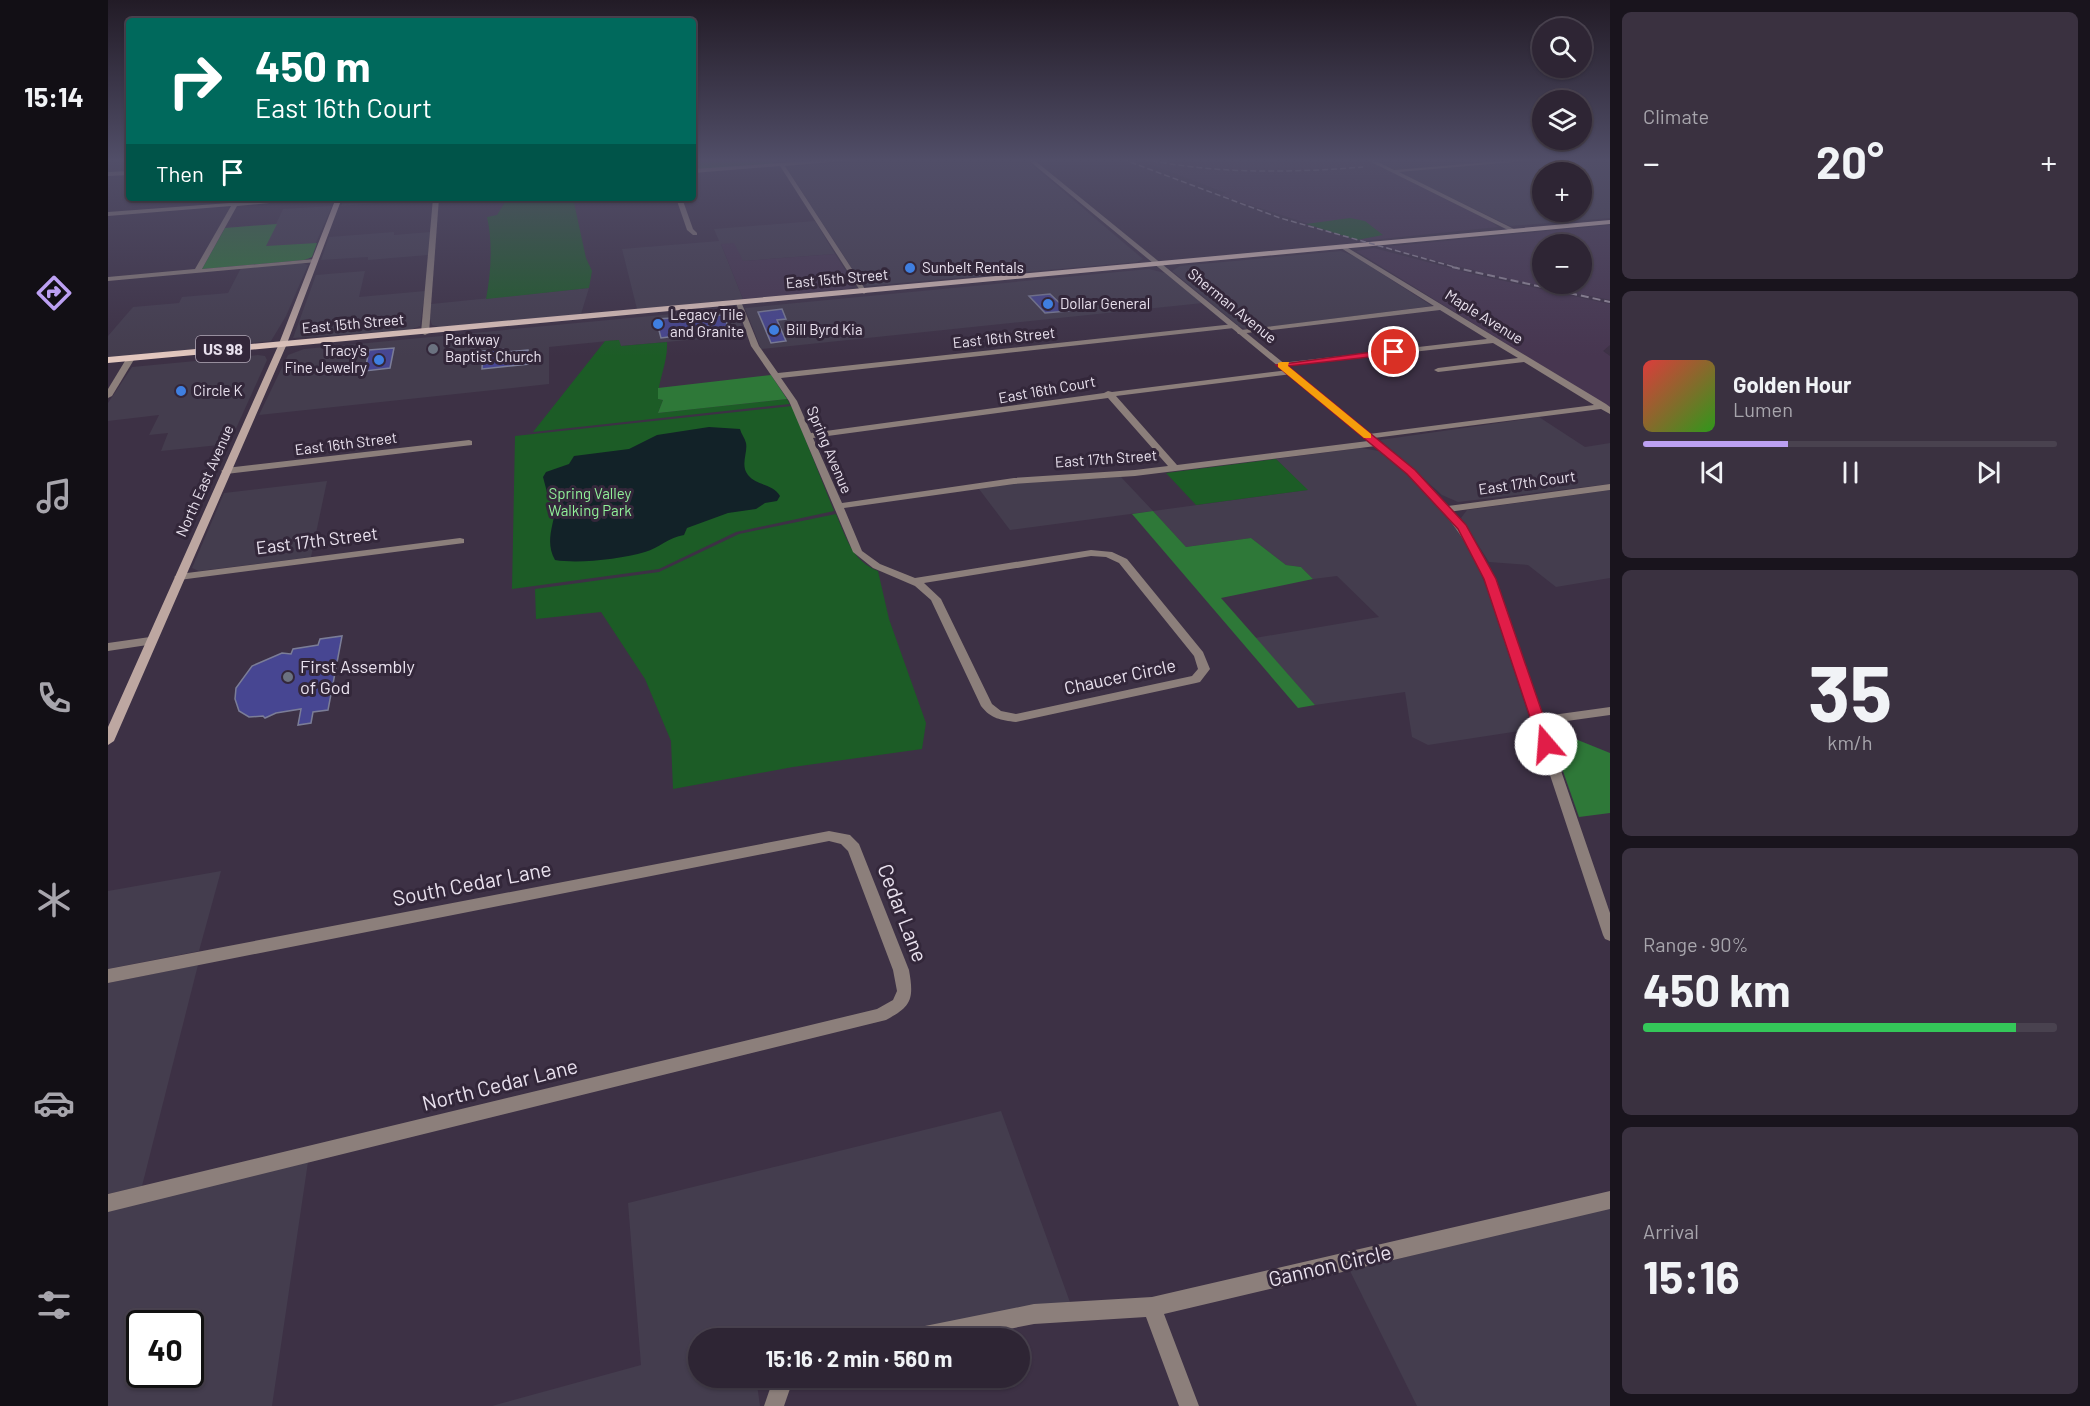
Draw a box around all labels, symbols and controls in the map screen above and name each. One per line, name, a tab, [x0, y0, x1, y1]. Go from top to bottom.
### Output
map controls	[1532, 18, 1592, 294]
button: search	[1532, 18, 1592, 78]
text: 450 m	[255, 40, 370, 90]
icon: right	[156, 42, 234, 120]
text: 15:14	[24, 80, 84, 112]
button: layers	[1532, 90, 1592, 150]
text: East 16th Court	[255, 91, 432, 123]
text: Climate	[1643, 104, 1709, 128]
text: 20°	[1816, 134, 1884, 188]
text: −	[1643, 142, 1660, 182]
text: +	[2041, 142, 2057, 182]
icon: arrive	[216, 156, 249, 189]
text: Then	[156, 160, 204, 186]
button: +	[1532, 162, 1592, 222]
button: −	[1532, 234, 1592, 294]
place label: Sunbelt Rentals	[922, 258, 1024, 276]
marker: Sunbelt Rentals	[903, 261, 917, 275]
street label: Sherman Avenue	[1185, 264, 1281, 347]
street label: East 15th Street	[785, 265, 889, 291]
icon: directions	[33, 272, 75, 314]
street label: Maple Avenue	[1442, 285, 1527, 347]
place label: Dollar General	[1060, 294, 1150, 312]
marker: Dollar General	[1041, 297, 1055, 311]
place label: Legacy Tile and Granite	[670, 305, 744, 340]
street label: East 15th Street	[301, 310, 405, 336]
marker: Legacy Tile and Granite	[651, 317, 665, 331]
place label: Bill Byrd Kia	[786, 320, 863, 338]
marker: Bill Byrd Kia	[767, 323, 781, 337]
street label: East 16th Street	[952, 323, 1056, 351]
pin	[1368, 326, 1419, 377]
place label: Parkway Baptist Church	[445, 330, 542, 365]
icon: arrive	[1377, 335, 1410, 368]
road number: US 98	[196, 336, 250, 362]
place label: Tracy's Fine Jewelry	[284, 341, 367, 376]
marker: Parkway Baptist Church	[426, 342, 440, 356]
marker: Tracy's Fine Jewelry	[372, 353, 386, 367]
text: Golden Hour	[1733, 371, 1851, 397]
street label: East 16th Court	[997, 372, 1097, 406]
place label: Circle K	[193, 381, 243, 399]
marker: Circle K	[174, 384, 188, 398]
text: Lumen	[1733, 397, 1793, 421]
street label: Spring Avenue	[803, 403, 856, 496]
street label: North East Avenue	[171, 422, 237, 539]
street label: East 16th Street	[294, 428, 398, 458]
street label: East 17th Street	[1054, 445, 1158, 471]
icon: previous	[1696, 456, 1729, 489]
icon: pause	[1834, 456, 1867, 489]
icon: next	[1972, 456, 2005, 489]
street label: East 17th Court	[1477, 466, 1577, 498]
icon: music	[33, 475, 75, 517]
park label: Spring Valley Walking Park	[548, 484, 632, 519]
street label: East 17th Street	[255, 522, 379, 558]
text: 35	[1808, 644, 1892, 738]
street label: Chaucer Circle	[1062, 653, 1178, 699]
place label: First Assembly of God	[300, 655, 415, 698]
marker: First Assembly of God	[281, 670, 295, 684]
icon: phone	[33, 677, 75, 719]
position arrow	[1514, 712, 1578, 776]
text: km/h	[1827, 730, 1873, 754]
street label: South Cedar Lane	[390, 855, 553, 910]
street label: Cedar Lane	[873, 860, 934, 965]
icon: climate	[33, 879, 75, 921]
text: Range · 90%	[1643, 932, 1748, 956]
text: 450 km	[1643, 962, 1791, 1016]
street label: North Cedar Lane	[419, 1052, 580, 1115]
icon: car	[33, 1082, 75, 1124]
text: Arrival	[1643, 1219, 1699, 1243]
street label: Gannon Circle	[1266, 1238, 1394, 1291]
text: 15:16	[1643, 1249, 1740, 1303]
icon: filters	[33, 1284, 75, 1326]
speed limit sign: 40	[126, 1310, 204, 1388]
text: 15:16 · 2 min · 560 m	[766, 1345, 952, 1371]

